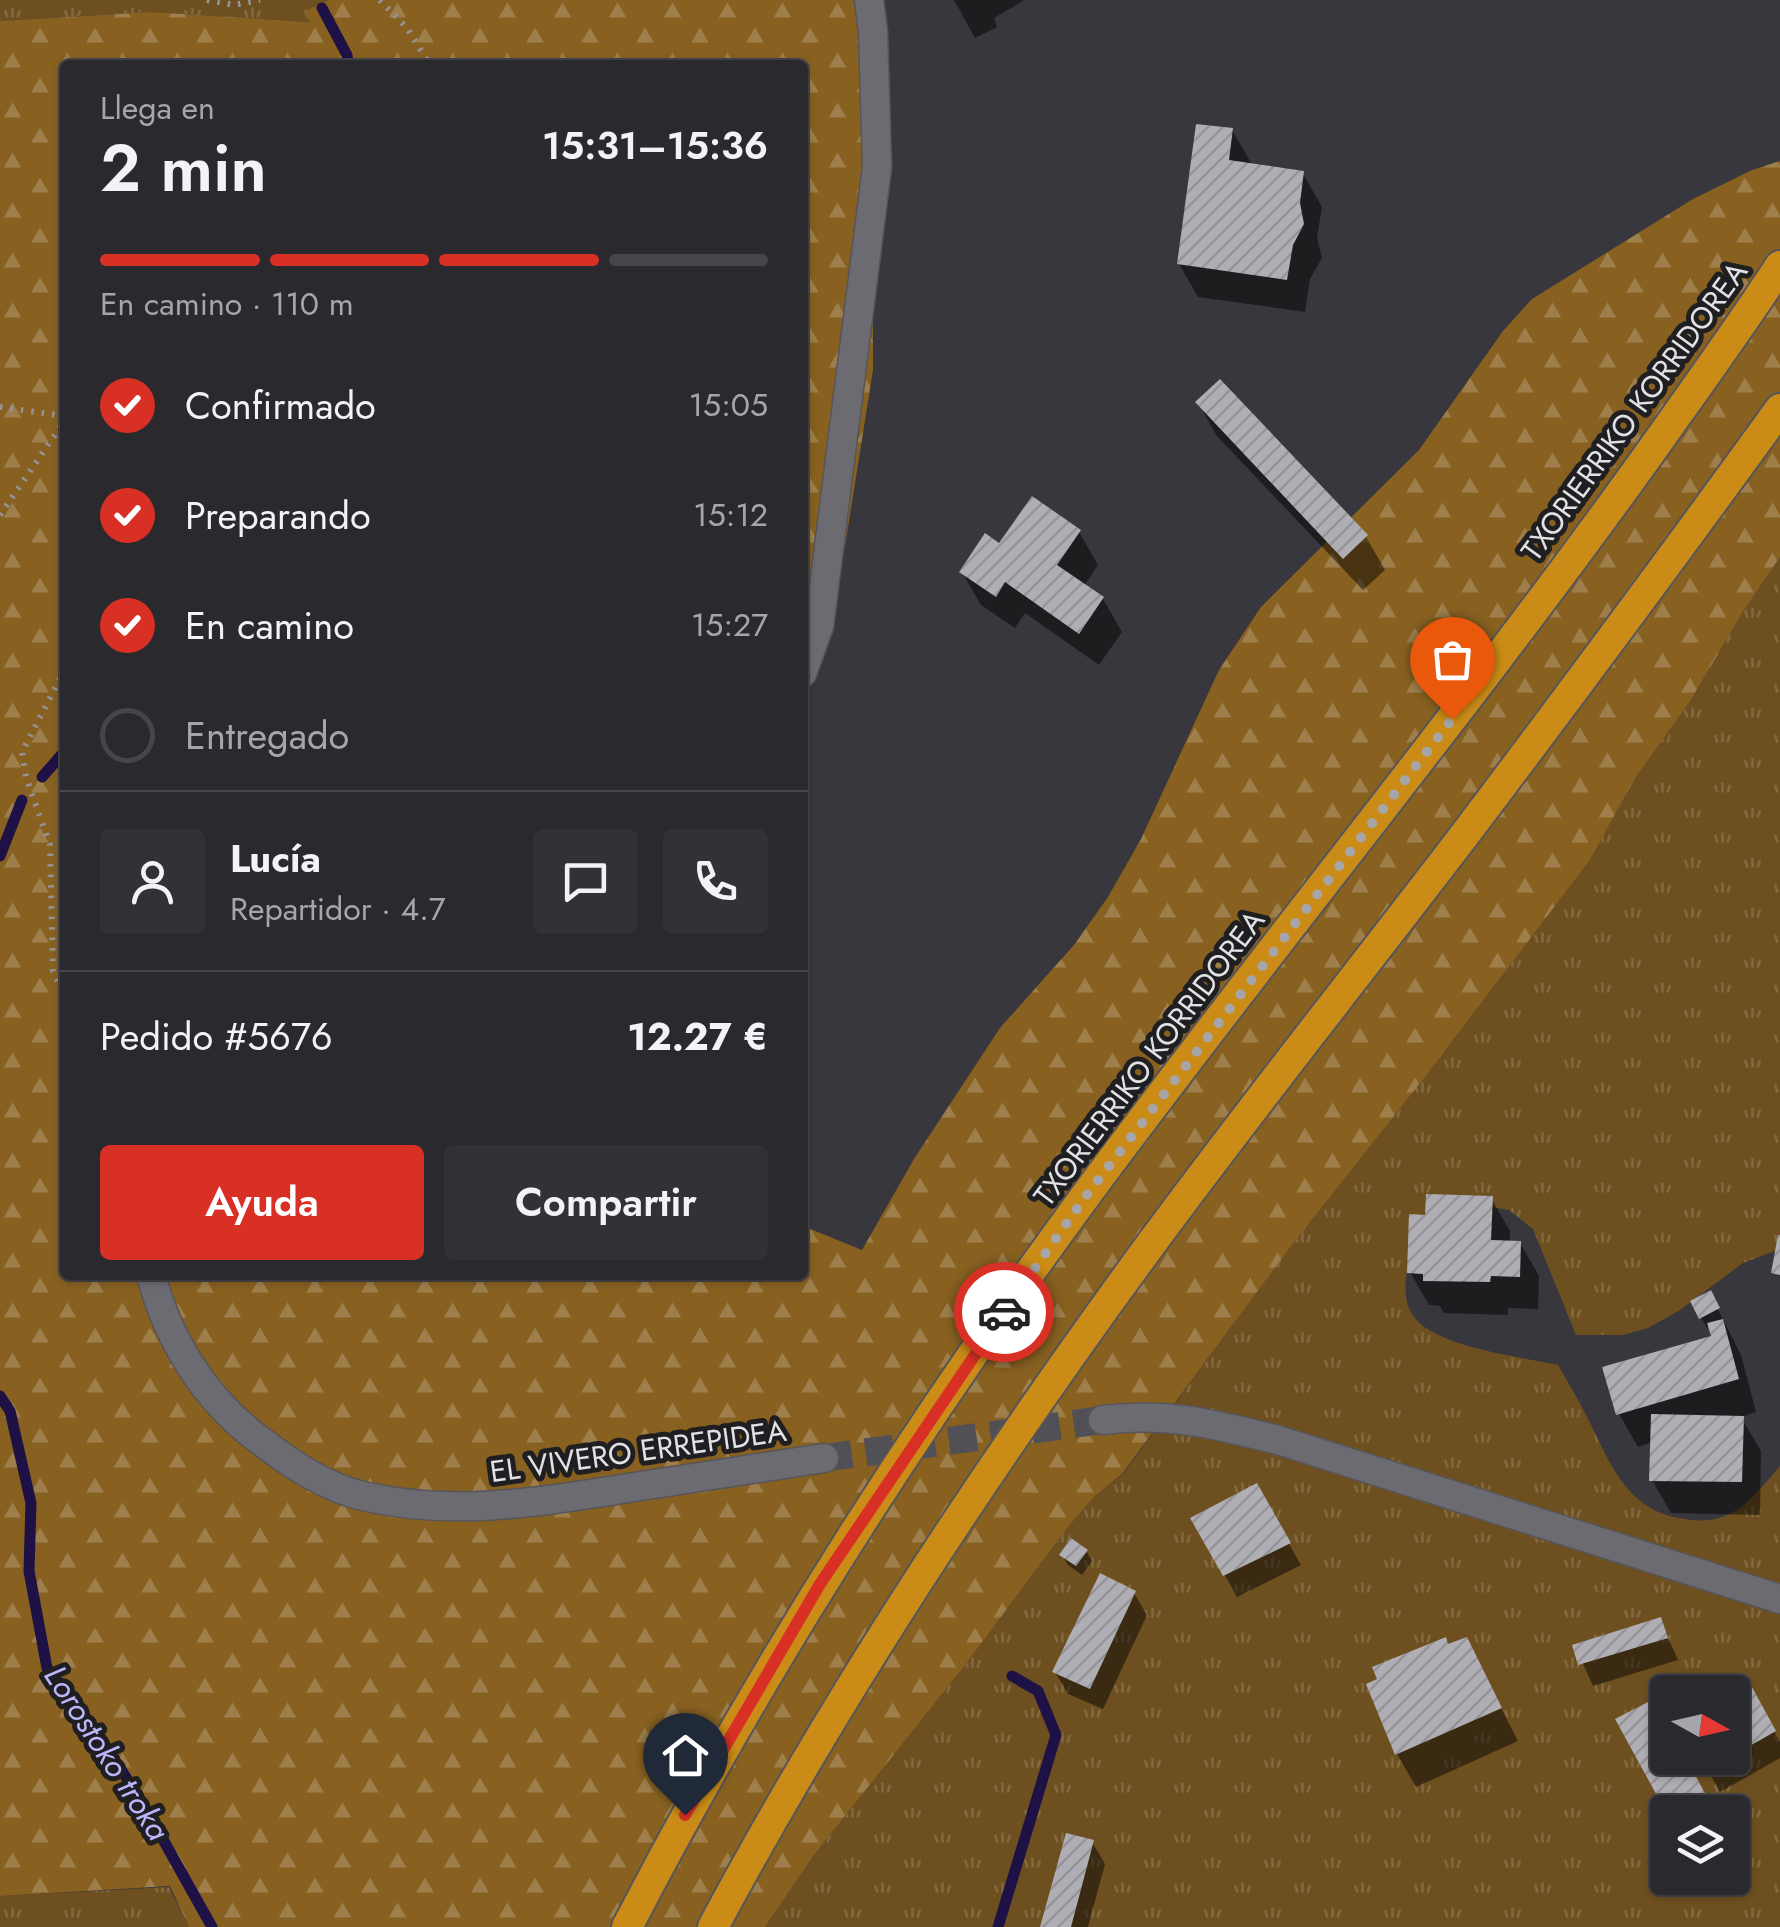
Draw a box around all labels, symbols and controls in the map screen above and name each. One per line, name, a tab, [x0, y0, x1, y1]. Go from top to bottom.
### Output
text: Llega en	[100, 85, 215, 131]
text: 15:31–15:36	[542, 118, 768, 173]
text: 2 min	[100, 121, 267, 215]
street label: TXORIERRIKO KORRIDOREA	[1511, 252, 1758, 570]
text: En camino · 110 m	[100, 281, 354, 327]
icon: check	[100, 378, 155, 433]
text: Confirmado	[185, 378, 376, 433]
text: 15:05	[689, 382, 768, 428]
icon: check	[100, 488, 155, 543]
text: Preparando	[185, 488, 371, 543]
text: 15:12	[693, 492, 768, 538]
icon: check	[100, 598, 155, 653]
text: En camino	[185, 598, 354, 653]
text: 15:27	[691, 602, 768, 648]
pin	[1410, 617, 1495, 720]
icon: bag	[1425, 632, 1480, 687]
text: Entregado	[185, 708, 349, 763]
button: person	[100, 829, 205, 934]
button: chat	[533, 829, 638, 934]
button: phone	[663, 829, 768, 934]
text: Lucía	[230, 831, 321, 886]
text: Repartidor · 4.7	[230, 886, 446, 932]
street label: TXORIERRIKO KORRIDOREA	[1023, 901, 1275, 1215]
text: Pedido #5676	[100, 1009, 333, 1064]
text: 12.27 €	[627, 1009, 768, 1064]
button: Ayuda	[100, 1145, 424, 1260]
button: Compartir	[444, 1145, 768, 1260]
courier	[954, 1262, 1054, 1362]
icon: car	[977, 1285, 1032, 1340]
street label: EL VIVERO ERREPIDEA	[487, 1409, 789, 1493]
water label: Lorostoko troka	[33, 1656, 181, 1850]
north arrow	[1650, 1675, 1750, 1775]
map controls	[1650, 1675, 1750, 1895]
pin	[643, 1713, 728, 1816]
icon: home	[658, 1728, 713, 1783]
button: layers	[1650, 1795, 1750, 1895]

